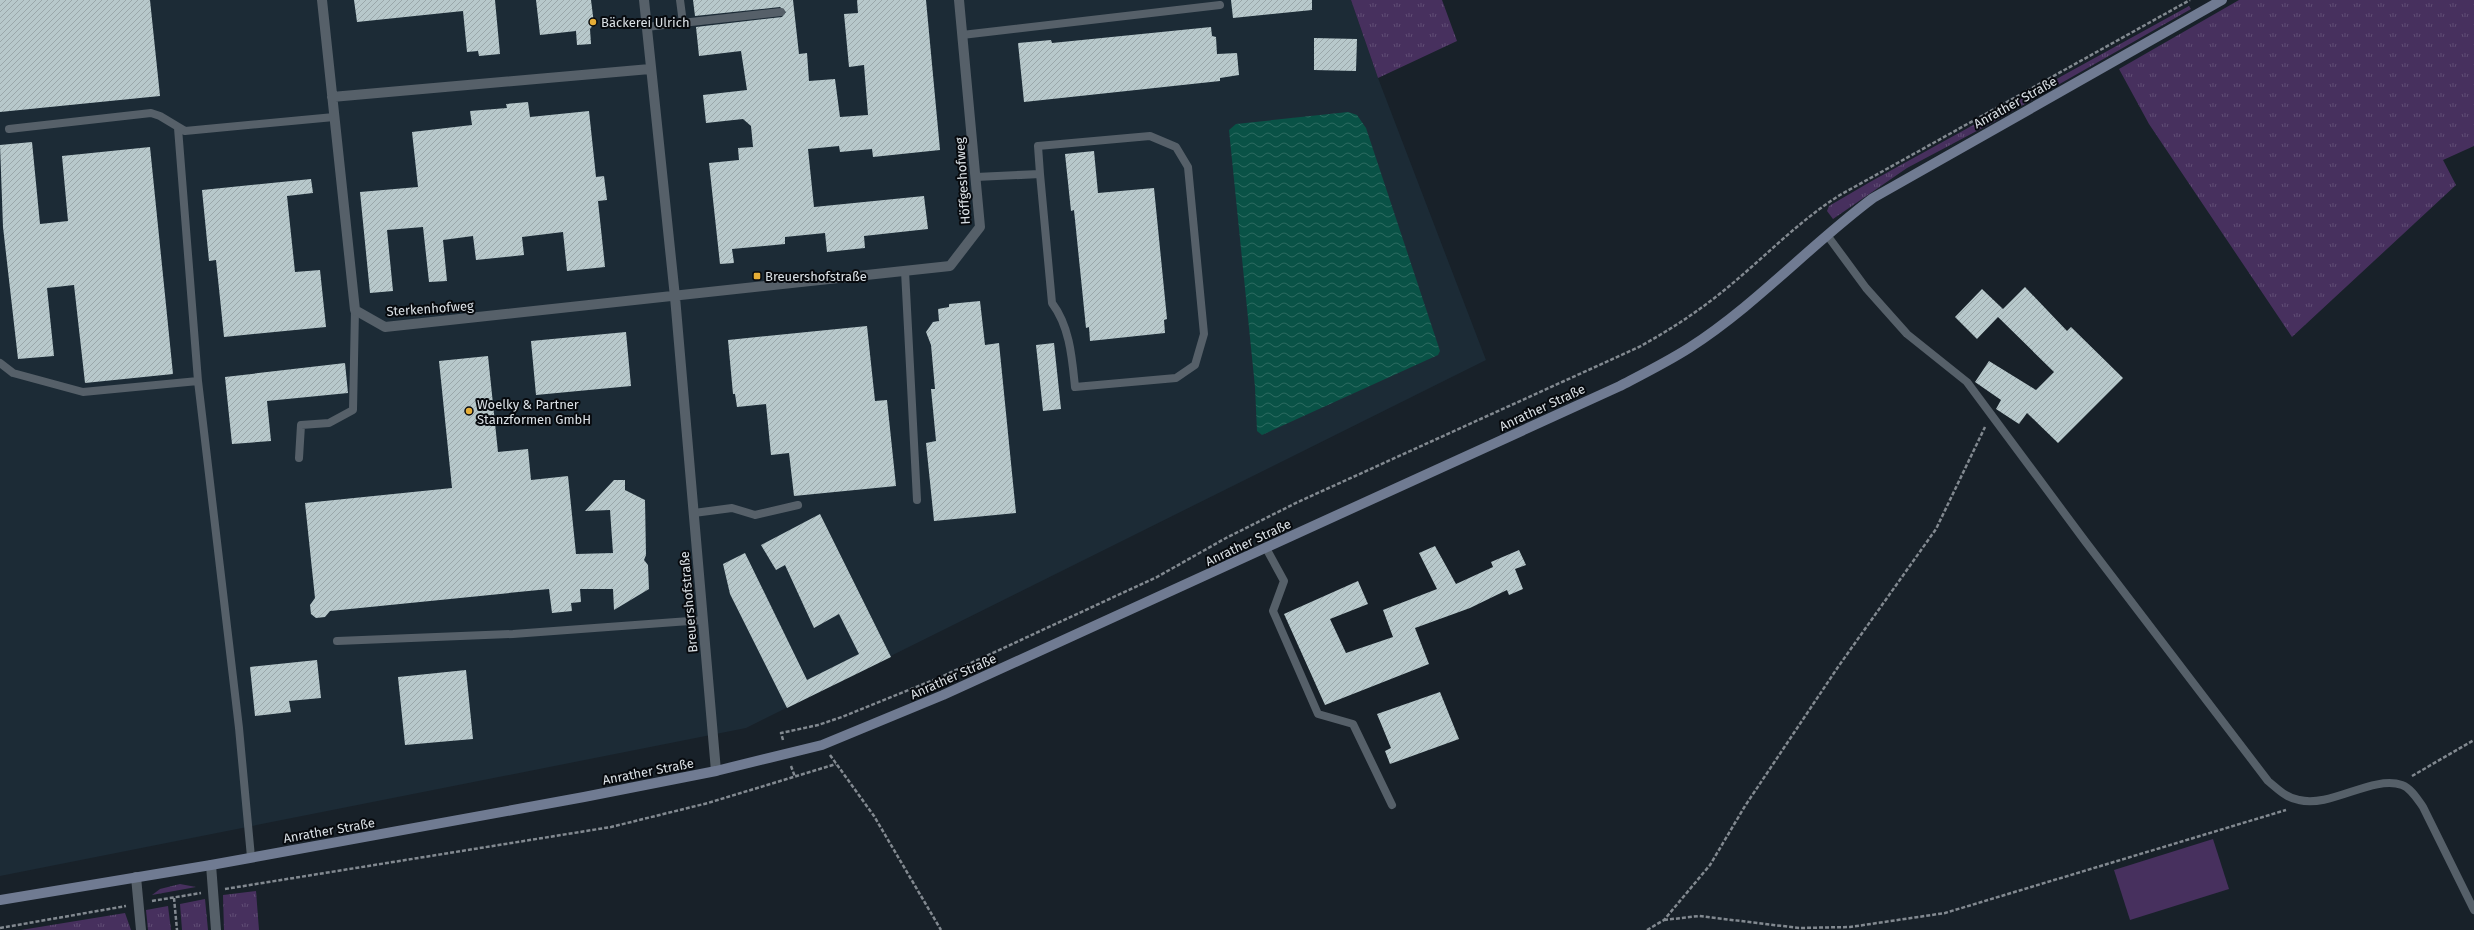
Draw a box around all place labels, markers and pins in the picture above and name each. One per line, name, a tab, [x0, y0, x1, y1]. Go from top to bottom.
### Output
place label: Bäckerei Ulrich	[601, 15, 690, 30]
marker: Bäckerei Ulrich	[588, 17, 598, 27]
place label: Breuershofstraße	[765, 269, 867, 284]
marker: Breuershofstraße	[752, 271, 762, 281]
place label: Woelky & Partner Stanzformen GmbH	[477, 397, 591, 427]
marker: Woelky & Partner Stanzformen GmbH	[464, 406, 474, 416]

